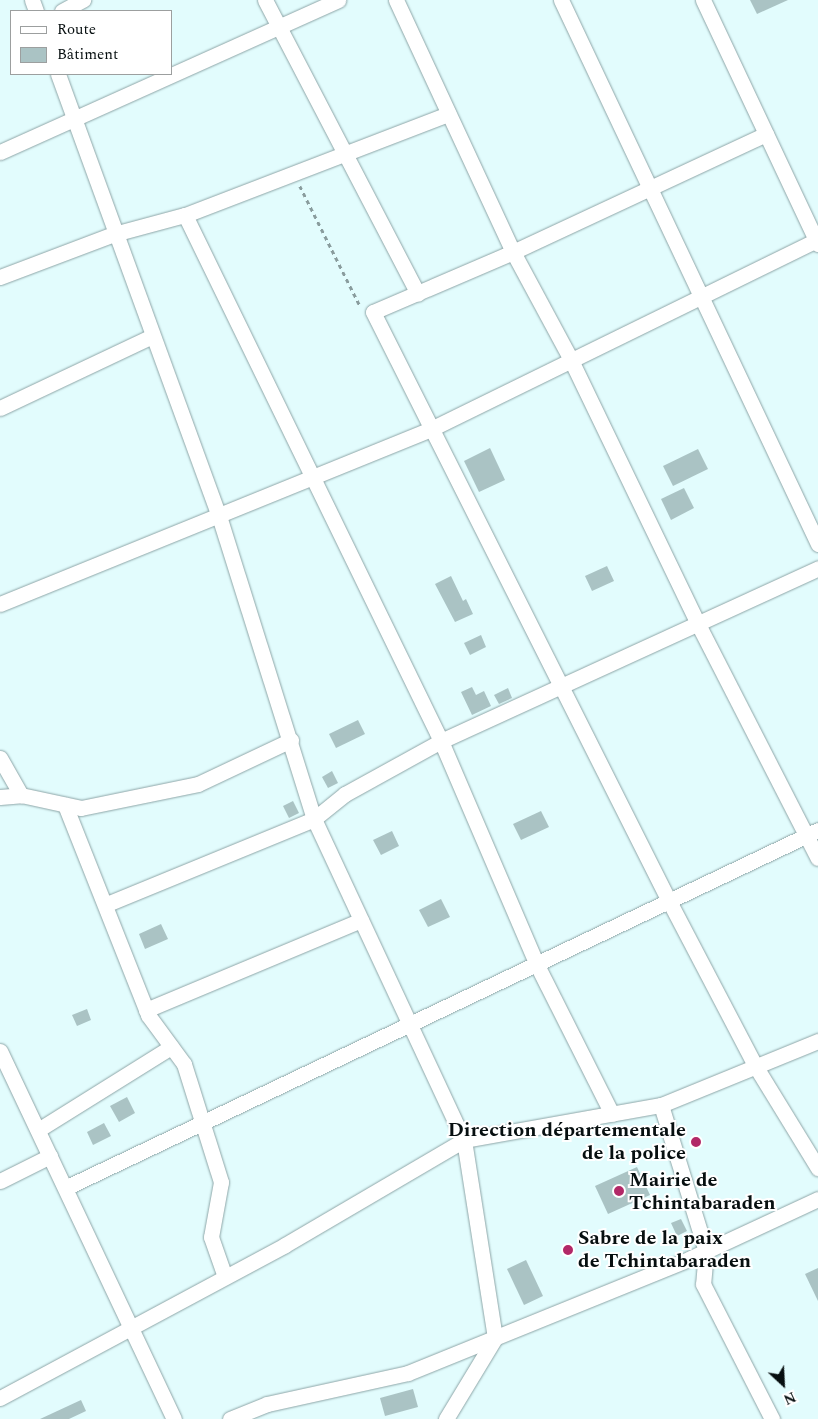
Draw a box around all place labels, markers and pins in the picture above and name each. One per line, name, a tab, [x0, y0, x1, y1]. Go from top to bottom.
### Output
place label: Direction départementale de la police	[448, 1118, 686, 1165]
marker: Direction départementale de la police	[690, 1136, 702, 1148]
place label: Mairie de Tchintabaraden	[629, 1168, 776, 1215]
marker: Mairie de Tchintabaraden	[613, 1185, 625, 1197]
place label: Sabre de la paix de Tchintabaraden	[578, 1226, 751, 1273]
marker: Sabre de la paix de Tchintabaraden	[562, 1244, 574, 1256]

